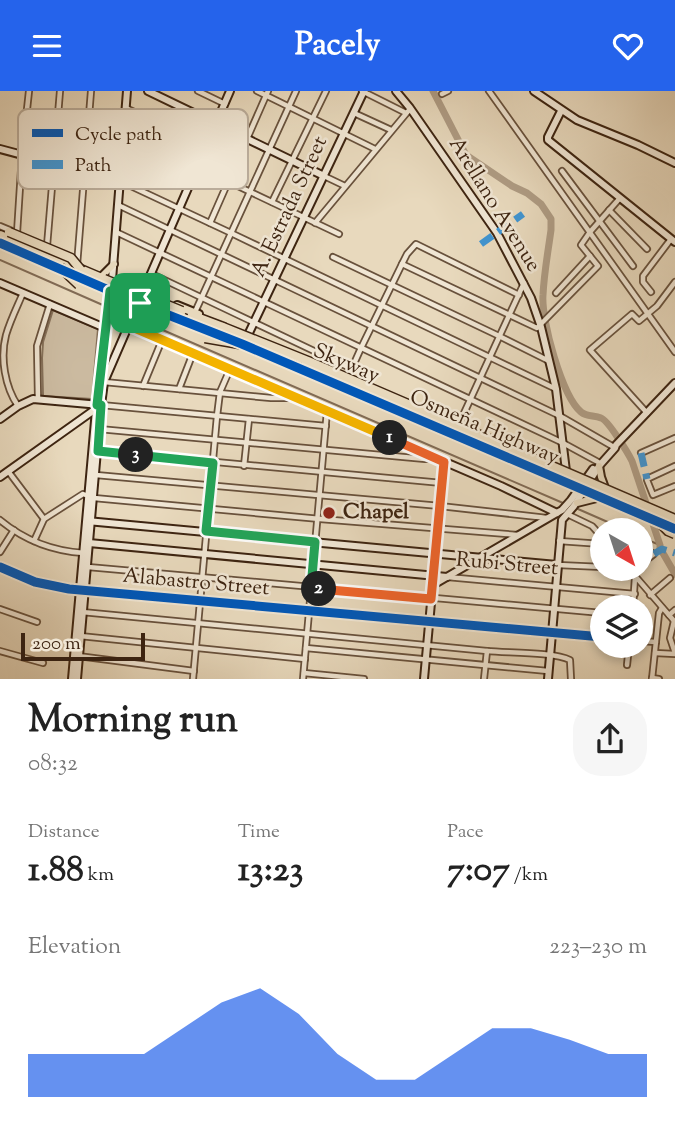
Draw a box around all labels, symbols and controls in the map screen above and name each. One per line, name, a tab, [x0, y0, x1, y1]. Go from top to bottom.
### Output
text: Pacely	[295, 23, 380, 69]
icon: menu	[28, 27, 66, 65]
icon: heart	[609, 27, 647, 65]
legend	[18, 109, 248, 189]
text: Cycle path	[75, 122, 162, 149]
street label: A. Estrada Street	[244, 132, 336, 282]
street label: Arellano Avenue	[440, 132, 548, 278]
text: Path	[75, 153, 112, 180]
pin	[110, 273, 170, 333]
icon: arrive	[121, 284, 159, 322]
street label: Skyway	[308, 337, 384, 392]
street label: Osmeña Highway	[404, 383, 564, 473]
pin: 1	[372, 421, 408, 455]
text: 1	[386, 424, 393, 451]
pin: 3	[118, 437, 154, 473]
text: 3	[132, 441, 139, 468]
place label: Chapel	[343, 498, 409, 528]
marker: Chapel	[321, 505, 337, 521]
north arrow	[590, 518, 653, 581]
map controls	[590, 518, 653, 658]
street label: Rubi Street	[455, 546, 559, 584]
street label: Alabastro Street	[121, 562, 271, 604]
pin: 2	[302, 571, 336, 607]
text: 2	[314, 575, 323, 602]
button: layers	[590, 595, 653, 658]
scale bar	[21, 630, 145, 662]
text: 200 m	[32, 631, 81, 658]
text: Morning run	[28, 695, 238, 749]
button: share	[573, 702, 647, 776]
text: 08:32	[28, 748, 78, 781]
text: Distance	[28, 819, 100, 846]
text: Time	[238, 819, 280, 846]
text: Pace	[447, 819, 484, 846]
text: 1.88	[28, 846, 84, 897]
text: 13:23	[238, 846, 303, 897]
text: 7:07	[447, 846, 510, 897]
text: km	[84, 862, 114, 889]
text: /km	[510, 862, 548, 889]
text: Elevation	[28, 931, 121, 964]
text: 223–230 m	[549, 931, 647, 964]

